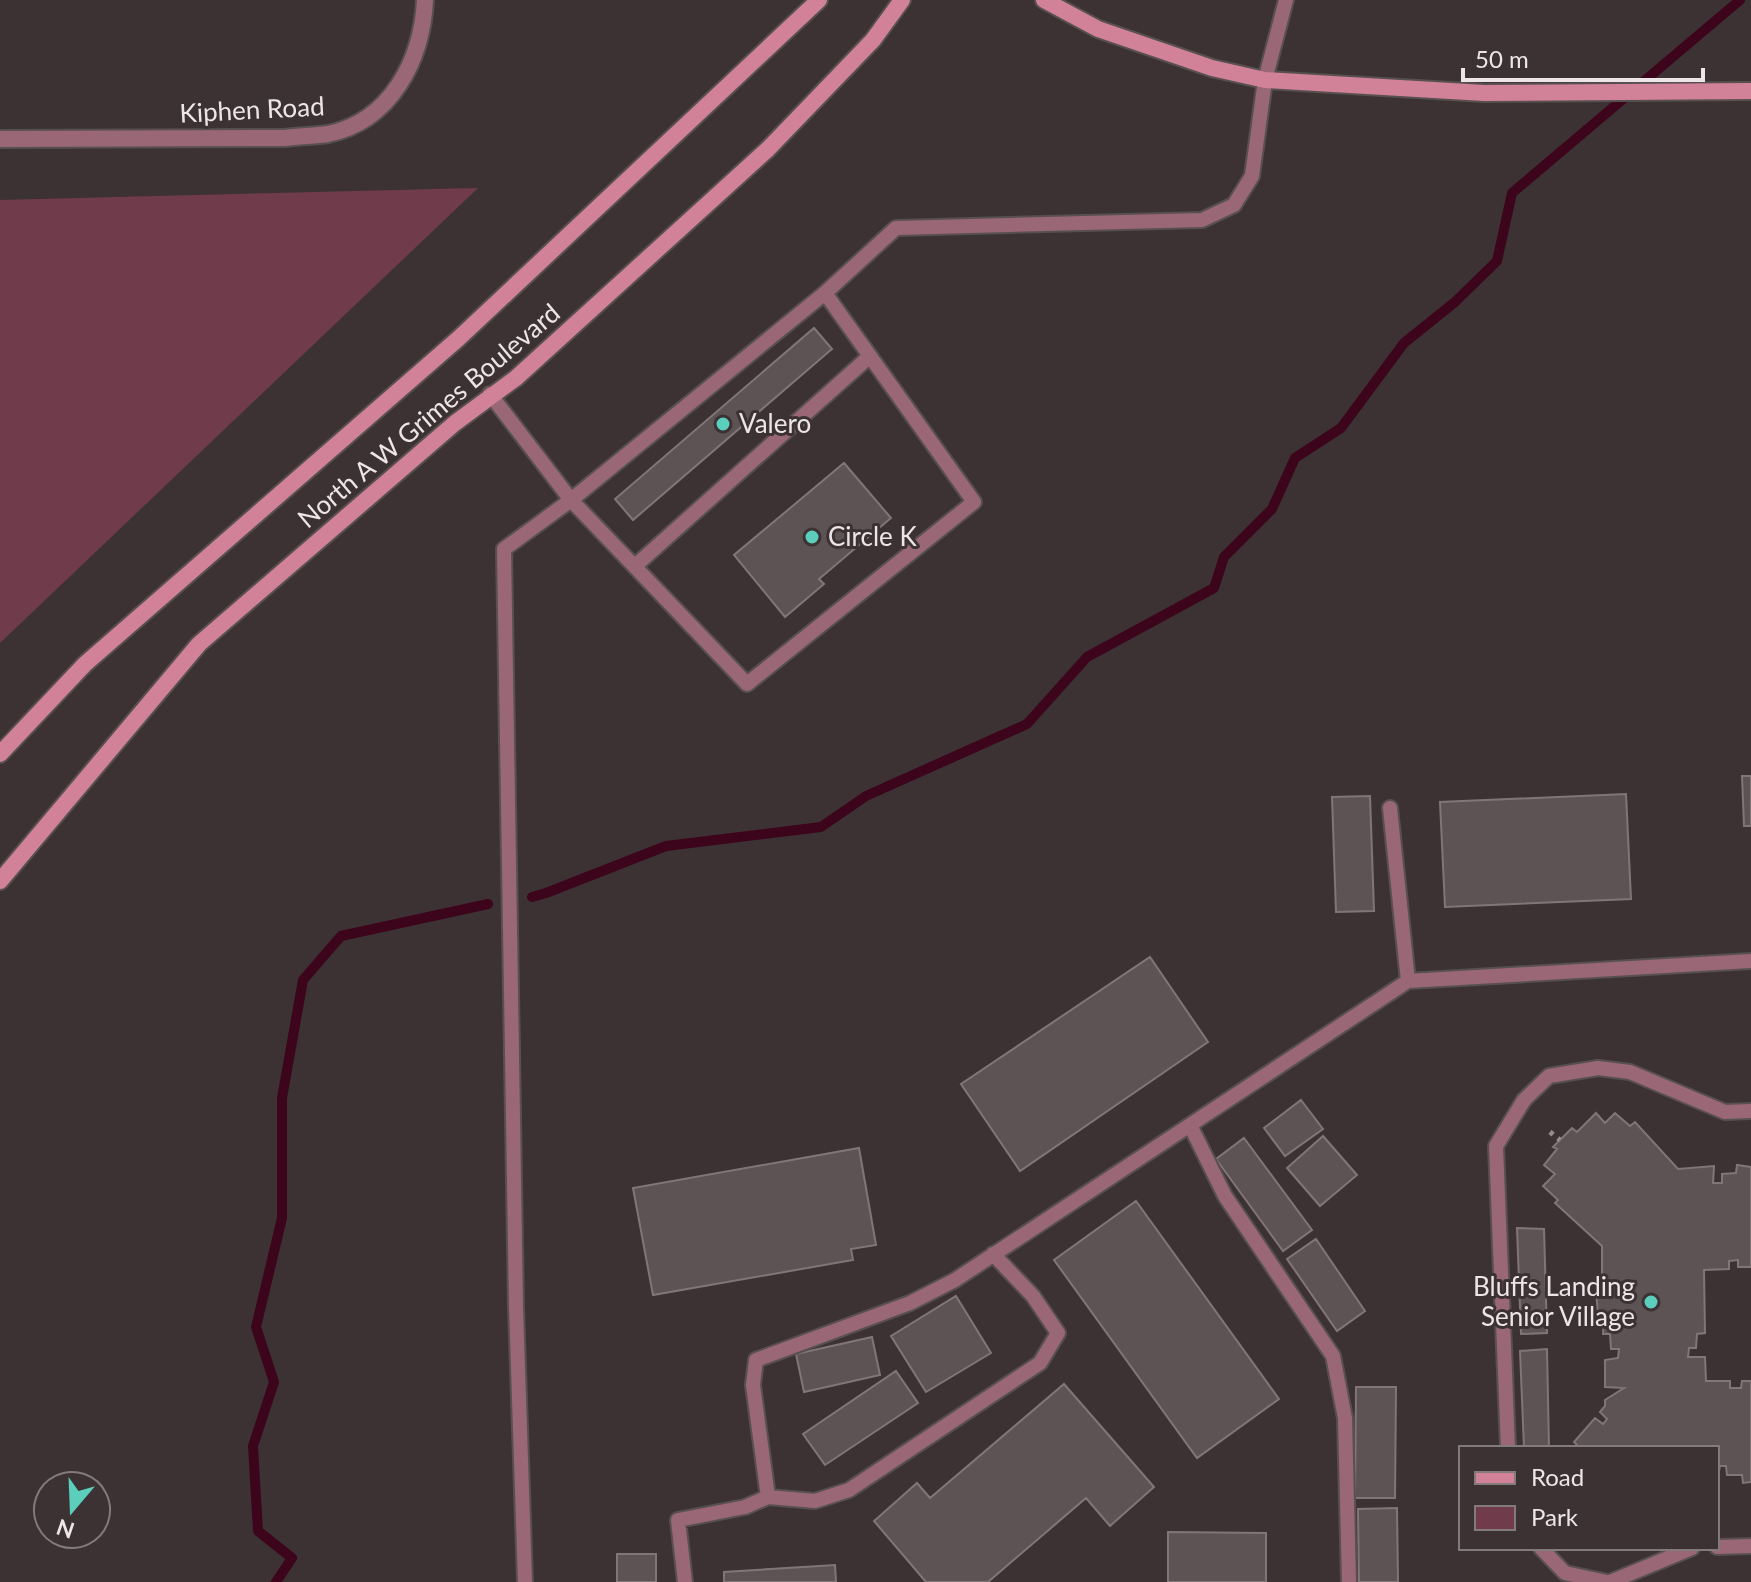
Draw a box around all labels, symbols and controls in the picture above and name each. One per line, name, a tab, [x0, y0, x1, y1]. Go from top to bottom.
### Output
scale bar	[1463, 32, 1703, 82]
text: 50 m	[1475, 44, 1529, 73]
street label: Kiphen Road	[179, 89, 325, 129]
street label: North A W Grimes Boulevard	[291, 296, 566, 534]
place label: Valero	[739, 407, 811, 439]
marker: Valero	[714, 415, 732, 433]
place label: Circle K	[828, 520, 917, 552]
marker: Circle K	[803, 528, 821, 546]
place label: Bluffs Landing Senior Village	[1473, 1270, 1635, 1332]
marker: Bluffs Landing Senior Village	[1642, 1293, 1660, 1311]
legend	[1459, 1446, 1719, 1550]
text: Road	[1531, 1462, 1584, 1491]
north arrow	[32, 1470, 112, 1550]
text: Park	[1531, 1502, 1579, 1531]
text: N	[53, 1514, 78, 1545]

